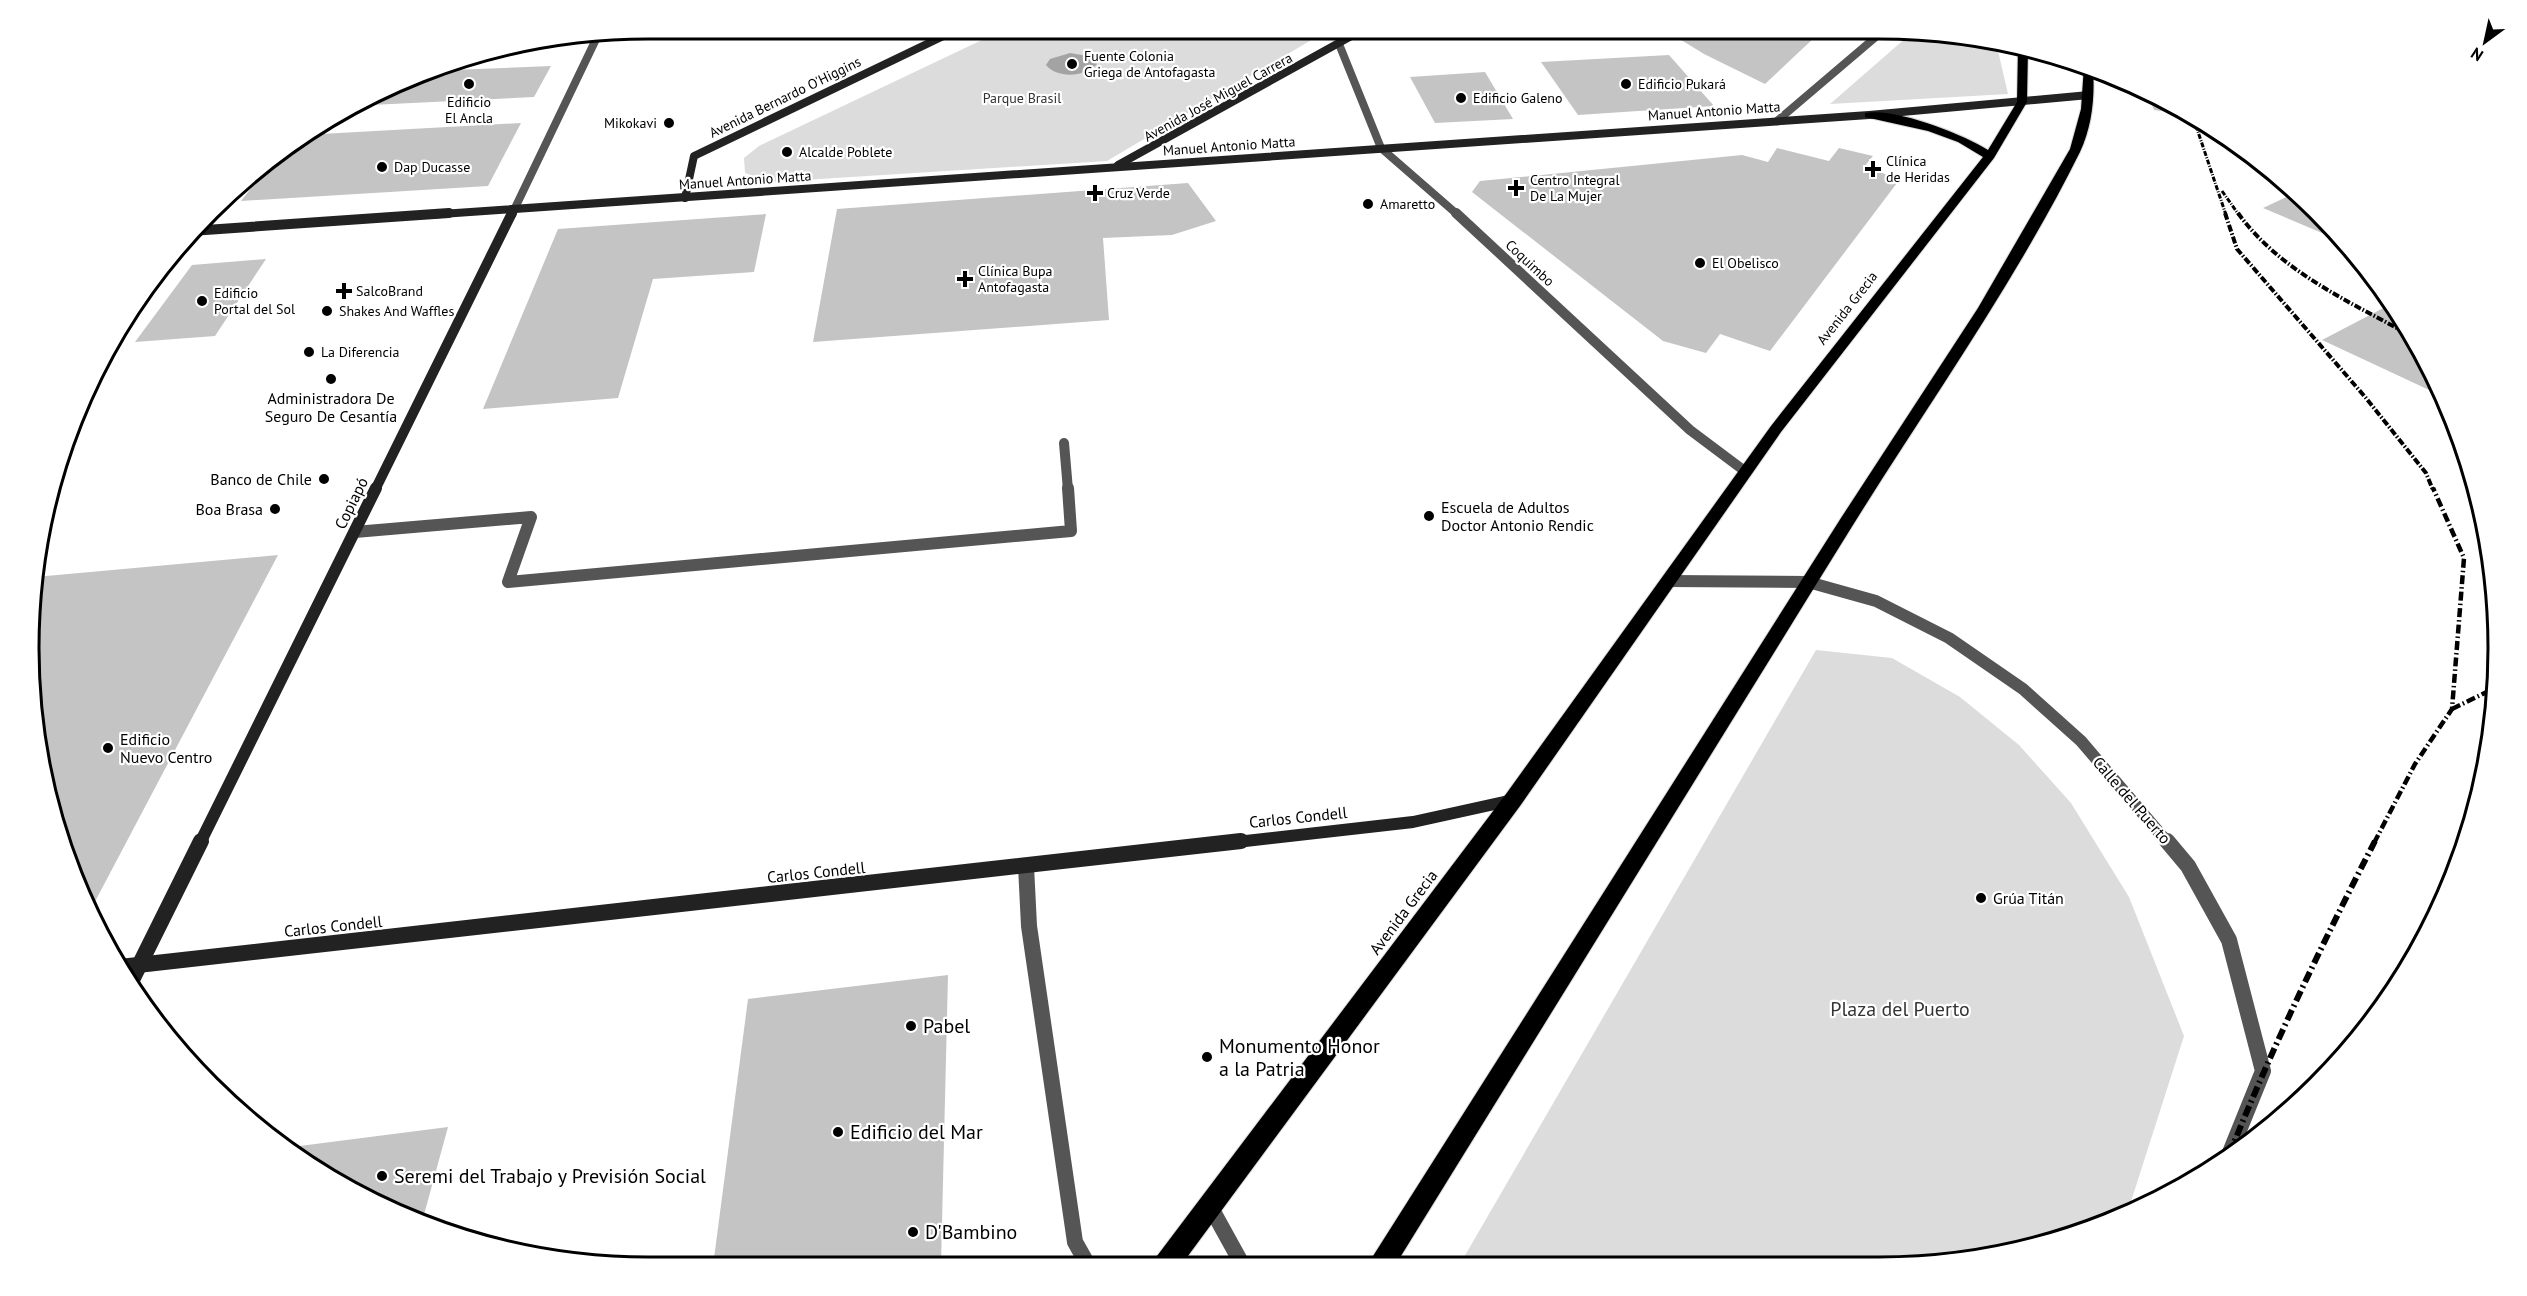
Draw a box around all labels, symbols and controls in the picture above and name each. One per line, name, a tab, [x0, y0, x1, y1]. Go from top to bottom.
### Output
north arrow	[2455, 12, 2515, 72]
text: N	[2467, 43, 2487, 66]
place label: Fuente Colonia Griega de Antofagasta	[1084, 47, 1215, 81]
street label: Avenida José Miguel Carrera	[1141, 49, 1296, 145]
street label: Avenida Bernardo O'Higgins	[706, 52, 864, 142]
marker: Fuente Colonia Griega de Antofagasta	[1065, 57, 1079, 71]
place label: Edificio Pukará	[1638, 75, 1726, 93]
marker: Edificio El Ancla	[462, 77, 476, 91]
marker: Edificio Pukará	[1619, 77, 1633, 91]
park label: Parque Brasil	[983, 89, 1061, 107]
place label: Edificio Galeno	[1473, 89, 1563, 107]
marker: Edificio Galeno	[1454, 91, 1468, 105]
place label: Edificio El Ancla	[445, 93, 493, 127]
street label: Manuel Antonio Matta	[1647, 97, 1781, 125]
place label: Mikokavi	[604, 114, 657, 132]
marker: Mikokavi	[662, 116, 676, 130]
street label: Manuel Antonio Matta	[1162, 132, 1296, 160]
place label: Alcalde Poblete	[799, 143, 892, 161]
marker: Alcalde Poblete	[780, 145, 794, 159]
place label: Clínica de Heridas	[1886, 152, 1950, 186]
place label: Dap Ducasse	[394, 158, 470, 176]
marker: Dap Ducasse	[375, 160, 389, 174]
marker: Clínica de Heridas	[1864, 160, 1882, 178]
street label: Manuel Antonio Matta	[678, 166, 812, 194]
place label: Centro Integral De La Mujer	[1530, 171, 1620, 205]
marker: Centro Integral De La Mujer	[1507, 179, 1525, 197]
place label: Cruz Verde	[1107, 184, 1170, 202]
marker: Cruz Verde	[1088, 186, 1102, 200]
place label: Amaretto	[1380, 195, 1435, 213]
marker: Amaretto	[1361, 197, 1375, 211]
street label: Coquimbo	[1502, 236, 1558, 290]
place label: El Obelisco	[1712, 254, 1779, 272]
marker: El Obelisco	[1693, 256, 1707, 270]
place label: Clínica Bupa Antofagasta	[978, 262, 1053, 296]
street label: Avenida Grecia	[1813, 268, 1881, 348]
marker: Clínica Bupa Antofagasta	[956, 270, 974, 288]
place label: SalcoBrand	[356, 282, 423, 300]
place label: Edificio Portal del Sol	[214, 284, 295, 318]
marker: SalcoBrand	[337, 284, 351, 298]
marker: Edificio Portal del Sol	[195, 294, 209, 308]
place label: Shakes And Waffles	[339, 302, 454, 320]
marker: Shakes And Waffles	[320, 304, 334, 318]
place label: La Diferencia	[321, 343, 400, 361]
marker: La Diferencia	[302, 345, 316, 359]
marker: Administradora De Seguro De Cesantía	[324, 372, 338, 386]
place label: Administradora De Seguro De Cesantía	[265, 388, 397, 426]
place label: Banco de Chile	[210, 469, 312, 489]
marker: Banco de Chile	[317, 472, 331, 486]
street label: Copiapó	[330, 474, 372, 532]
place label: Escuela de Adultos Doctor Antonio Rendic	[1441, 497, 1594, 535]
place label: Boa Brasa	[195, 499, 263, 519]
marker: Boa Brasa	[268, 502, 282, 516]
marker: Escuela de Adultos Doctor Antonio Rendic	[1422, 509, 1436, 523]
place label: Edificio Nuevo Centro	[120, 729, 212, 767]
marker: Edificio Nuevo Centro	[101, 741, 115, 755]
street label: Calle del Puerto	[2089, 752, 2175, 848]
street label: Carlos Condell	[1248, 802, 1348, 832]
street label: Carlos Condell	[766, 857, 866, 887]
street label: Avenida Grecia	[1365, 866, 1441, 958]
place label: Grúa Titán	[1993, 888, 2064, 908]
marker: Grúa Titán	[1974, 891, 1988, 905]
street label: Carlos Condell	[283, 911, 383, 941]
park label: Plaza del Puerto	[1830, 996, 1970, 1022]
place label: Pabel	[923, 1013, 970, 1039]
marker: Pabel	[904, 1019, 918, 1033]
place label: Monumento Honor a la Patria	[1219, 1033, 1380, 1082]
marker: Monumento Honor a la Patria	[1200, 1050, 1214, 1064]
place label: Edificio del Mar	[850, 1119, 983, 1145]
marker: Edificio del Mar	[831, 1125, 845, 1139]
place label: Seremi del Trabajo y Previsión Social	[394, 1163, 706, 1189]
marker: Seremi del Trabajo y Previsión Social	[375, 1169, 389, 1183]
place label: D'Bambino	[925, 1219, 1017, 1245]
marker: D'Bambino	[906, 1225, 920, 1239]

